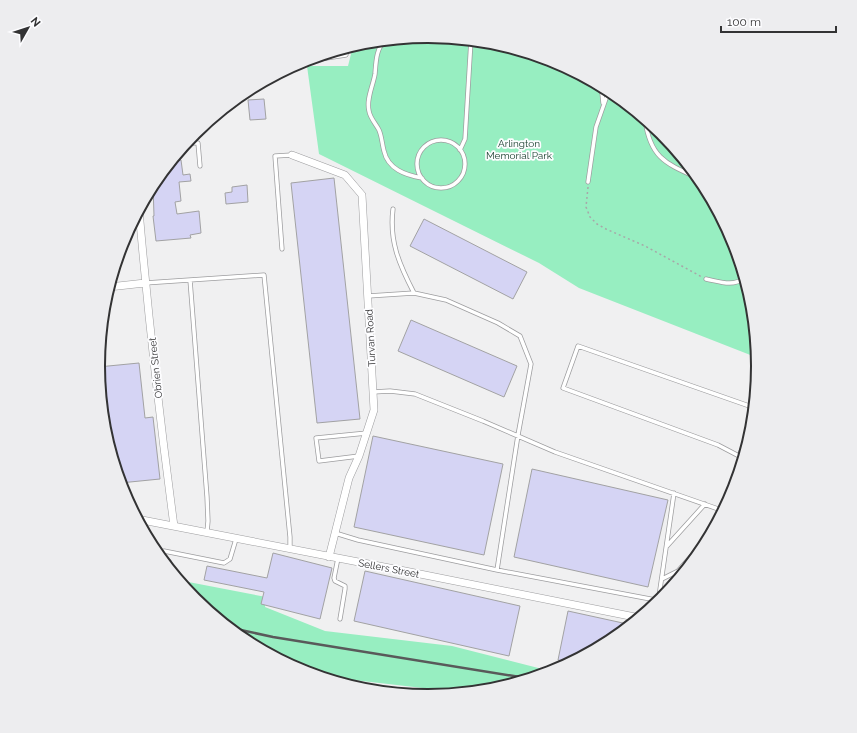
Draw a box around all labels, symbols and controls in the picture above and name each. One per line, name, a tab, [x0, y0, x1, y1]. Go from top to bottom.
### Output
north arrow	[8, 8, 48, 48]
scale bar	[721, 8, 836, 34]
text: N	[28, 15, 43, 29]
text: 100 m	[727, 15, 761, 29]
park label: Arlington Memorial Park	[486, 138, 553, 161]
street label: Turvan Road	[363, 309, 378, 367]
street label: Obrien Street	[147, 336, 164, 399]
street label: Sellers Street	[357, 557, 421, 580]

